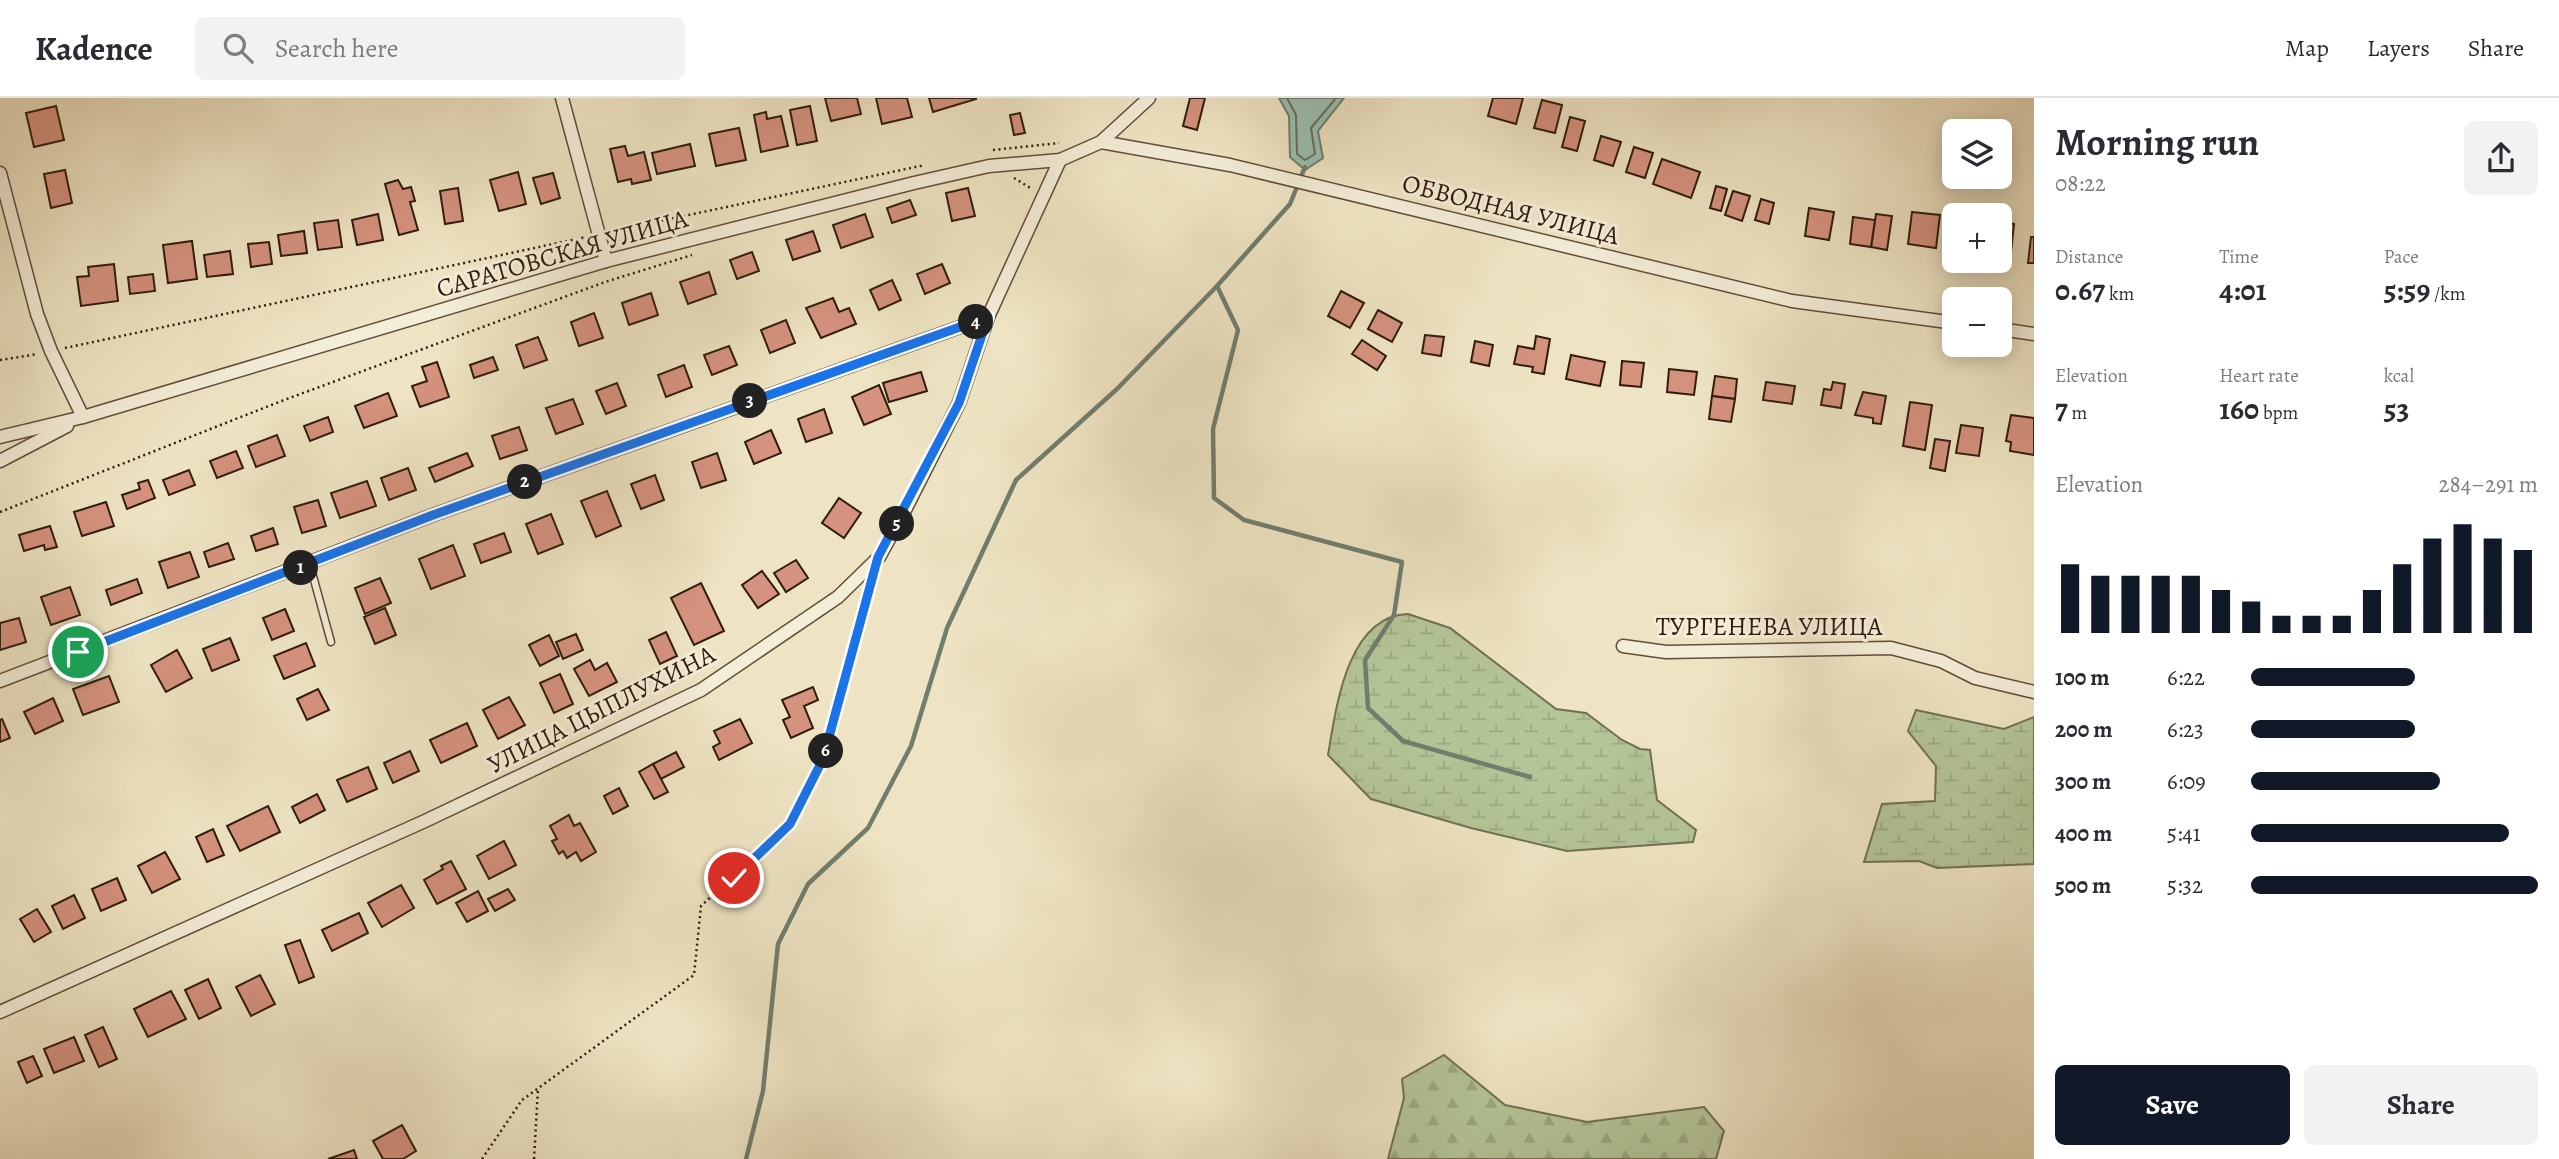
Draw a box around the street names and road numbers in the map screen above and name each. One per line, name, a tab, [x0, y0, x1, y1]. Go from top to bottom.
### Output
street label: ОБВОДНАЯ УЛИЦА	[1399, 166, 1624, 254]
street label: САРАТОВСКАЯ УЛИЦА	[432, 201, 693, 306]
street label: ТУРГЕНЕВА УЛИЦА	[1656, 609, 1883, 644]
street label: УЛИЦА ЦЫПЛУХИНА	[481, 636, 722, 782]

